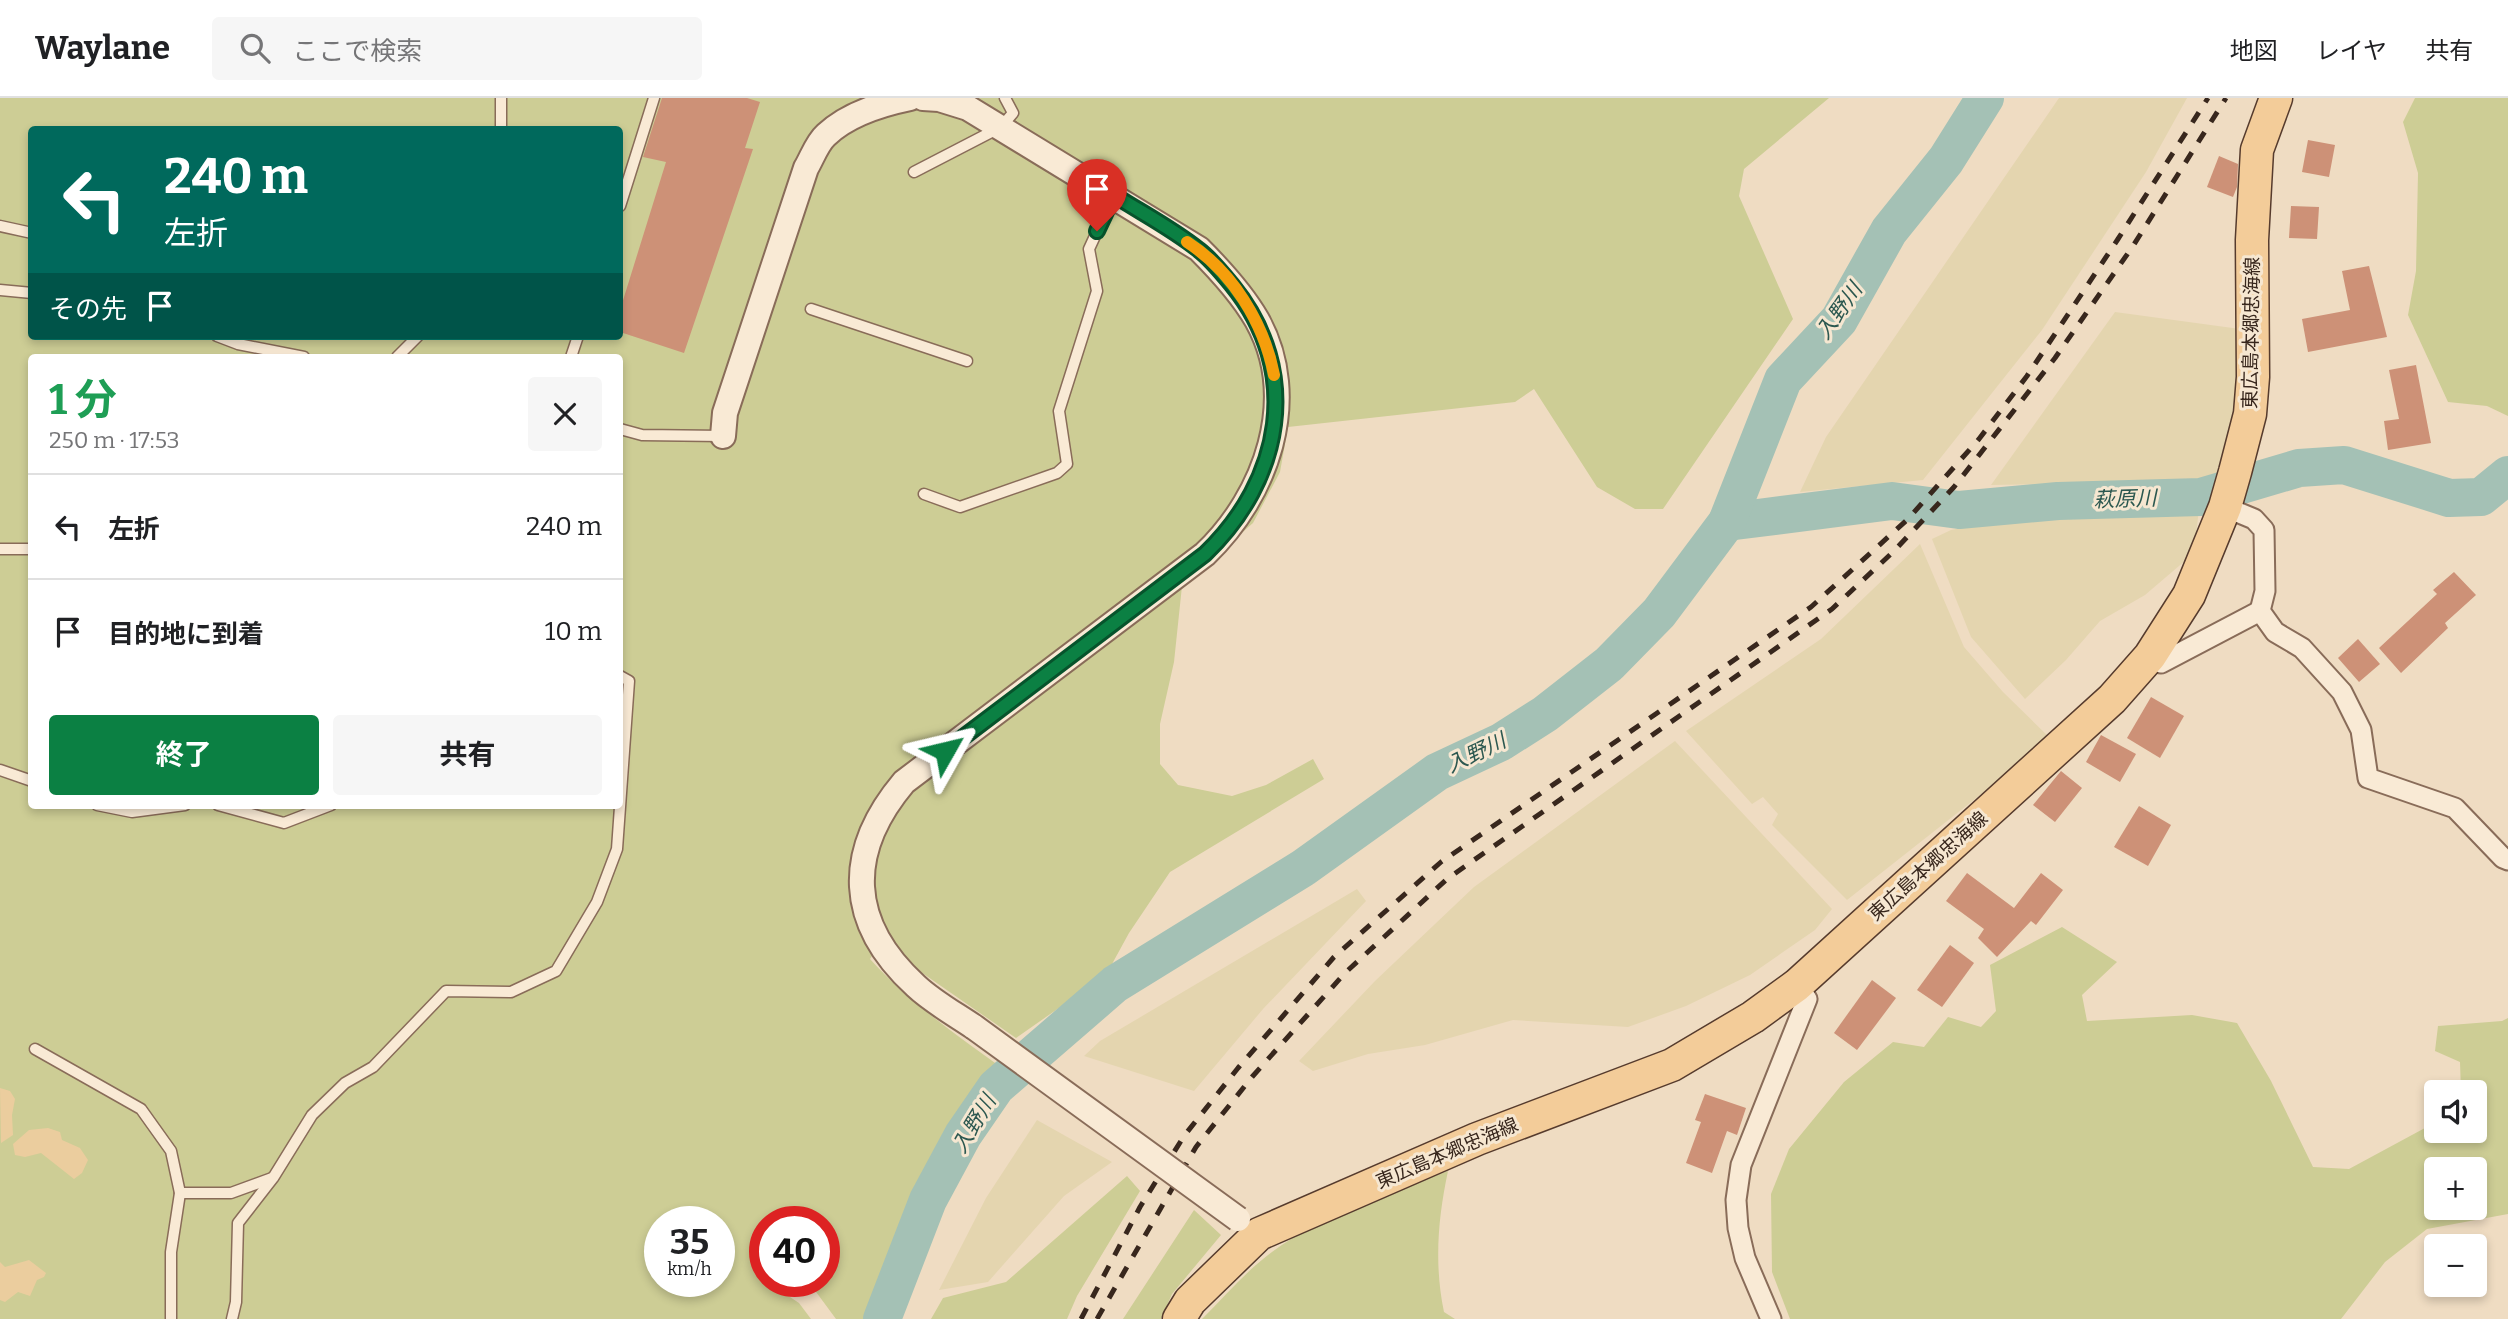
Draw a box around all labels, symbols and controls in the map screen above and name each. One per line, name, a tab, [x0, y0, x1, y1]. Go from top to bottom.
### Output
search box	[212, 17, 702, 80]
text: Waylane	[35, 28, 170, 68]
icon: search	[236, 29, 274, 67]
text: ここで検索	[292, 36, 422, 67]
text: 地図	[2230, 37, 2278, 65]
text: レイヤ	[2316, 37, 2387, 65]
text: 共有	[2425, 37, 2473, 65]
text: 240 m	[164, 147, 308, 206]
icon: left	[49, 154, 140, 245]
pin	[1067, 159, 1127, 231]
icon: arrive	[1078, 170, 1116, 208]
text: 左折	[164, 214, 228, 252]
street label: 東広島本郷忠海線	[2238, 257, 2264, 409]
water label: 入野川	[1810, 276, 1869, 344]
icon: arrive	[141, 287, 179, 325]
text: その先	[49, 294, 127, 325]
text: 1 分	[49, 375, 117, 425]
button: close	[528, 377, 602, 451]
text: 250 m · 17:53	[49, 426, 180, 454]
water label: 萩原川	[2093, 485, 2159, 513]
icon: left	[49, 508, 87, 546]
text: 240 m	[526, 511, 602, 542]
text: 左折	[108, 514, 160, 545]
icon: arrive	[49, 613, 87, 651]
text: 10 m	[545, 616, 602, 647]
text: 目的地に到着	[108, 619, 264, 650]
position arrow	[908, 714, 982, 788]
button: 終了	[49, 715, 319, 795]
button: 共有	[333, 715, 602, 795]
water label: 入野川	[1442, 727, 1512, 778]
street label: 東広島本郷忠海線	[1864, 807, 1992, 925]
map controls	[2424, 1080, 2487, 1297]
button: sound	[2424, 1080, 2487, 1143]
water label: 入野川	[947, 1089, 1002, 1158]
street label: 東広島本郷忠海線	[1373, 1113, 1521, 1193]
button: +	[2424, 1157, 2487, 1220]
speed limit sign: 40	[749, 1206, 840, 1297]
text: 35	[670, 1221, 709, 1263]
button: −	[2424, 1234, 2487, 1297]
text: km/h	[667, 1258, 712, 1280]

